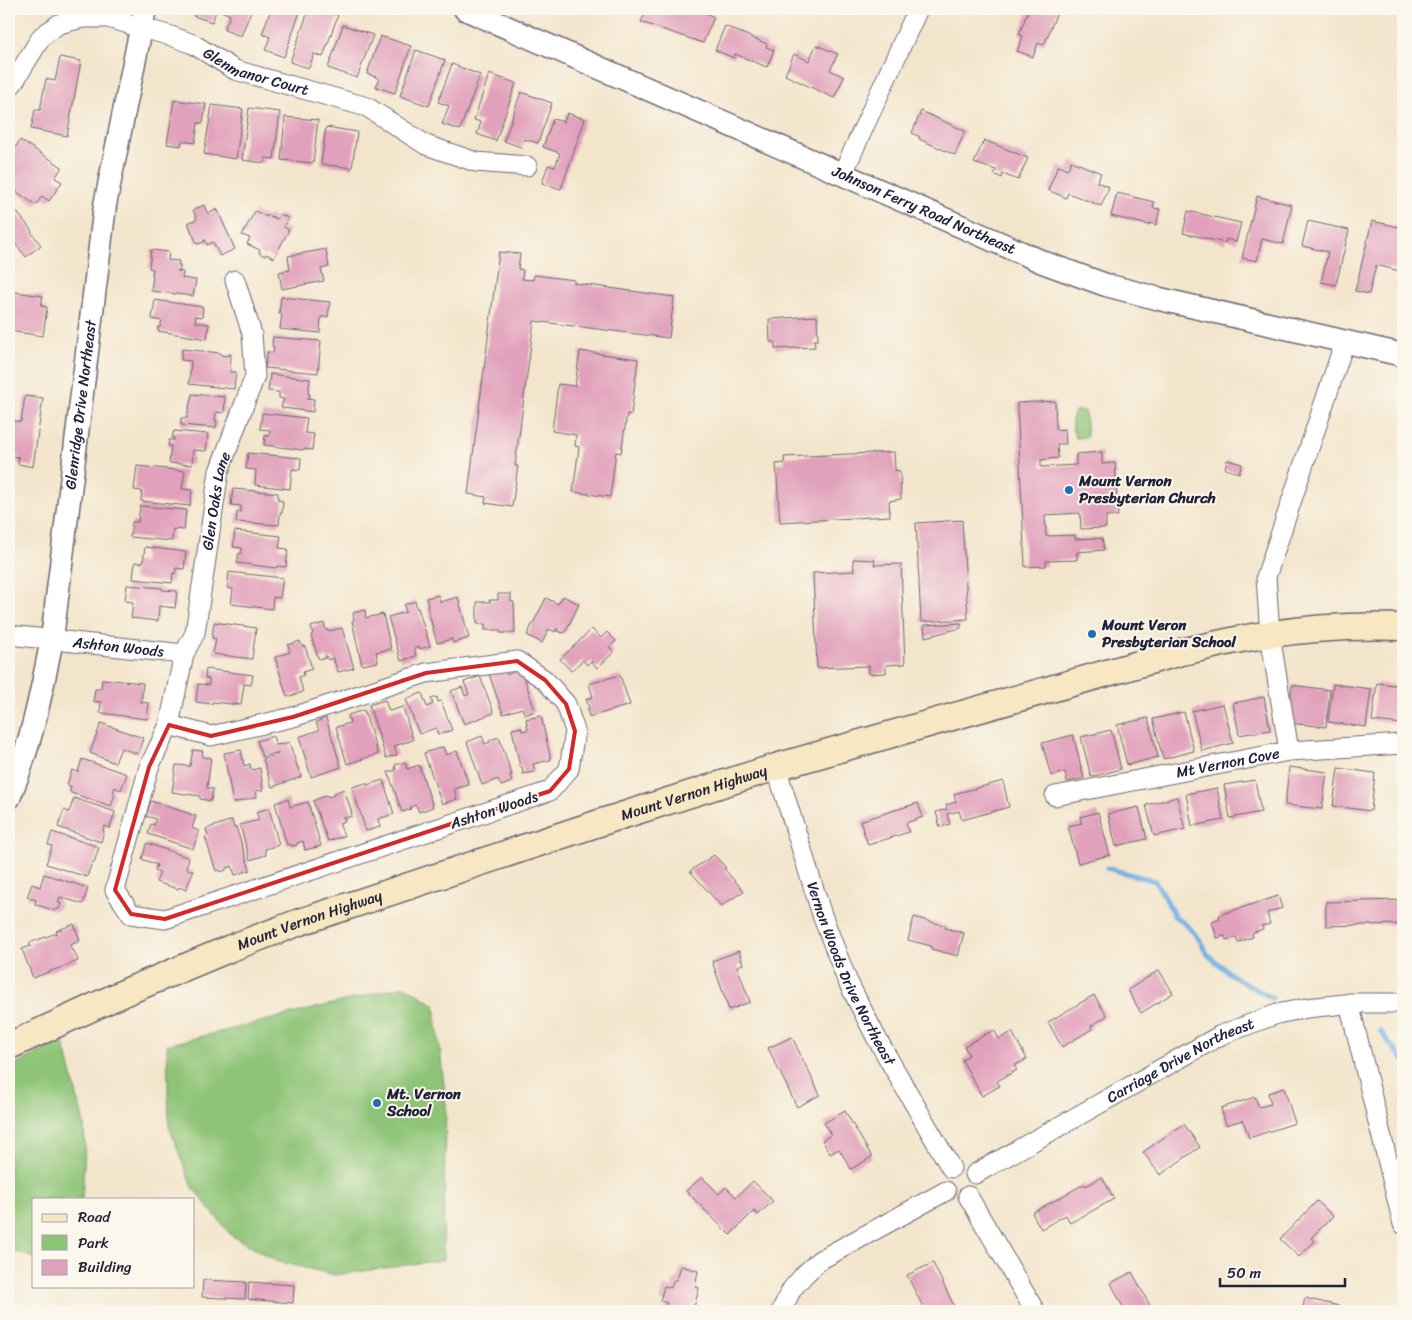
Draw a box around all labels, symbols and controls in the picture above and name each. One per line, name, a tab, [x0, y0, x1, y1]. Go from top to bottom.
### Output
street label: Glenmanor Court	[198, 40, 312, 103]
street label: Johnson Ferry Road Northeast	[827, 158, 1020, 262]
street label: Glenridge Drive Northeast	[57, 318, 104, 491]
street label: Glen Oaks Lane	[194, 448, 238, 552]
place label: Mount Vernon Presbyterian Church	[1078, 468, 1216, 511]
marker: Mount Vernon Presbyterian Church	[1063, 484, 1075, 496]
place label: Mount Veron Presbyterian School	[1101, 612, 1237, 655]
marker: Mount Veron Presbyterian School	[1086, 628, 1098, 640]
street label: Ashton Woods	[71, 629, 166, 665]
street label: Mt Vernon Cove	[1174, 740, 1282, 785]
street label: Mount Vernon Highway	[617, 757, 771, 828]
street label: Ashton Woods	[446, 783, 542, 837]
street label: Vernon Woods Drive Northeast	[799, 878, 903, 1071]
street label: Mount Vernon Highway	[233, 883, 386, 958]
street label: Carriage Drive Northeast	[1102, 1011, 1258, 1110]
place label: Mt. Vernon School	[386, 1081, 462, 1124]
marker: Mt. Vernon School	[371, 1097, 383, 1109]
legend	[32, 1198, 195, 1288]
text: Road	[78, 1204, 111, 1230]
text: Park	[78, 1230, 109, 1256]
text: Building	[78, 1254, 132, 1280]
scale bar	[1220, 1255, 1344, 1287]
text: 50 m	[1227, 1260, 1262, 1286]

